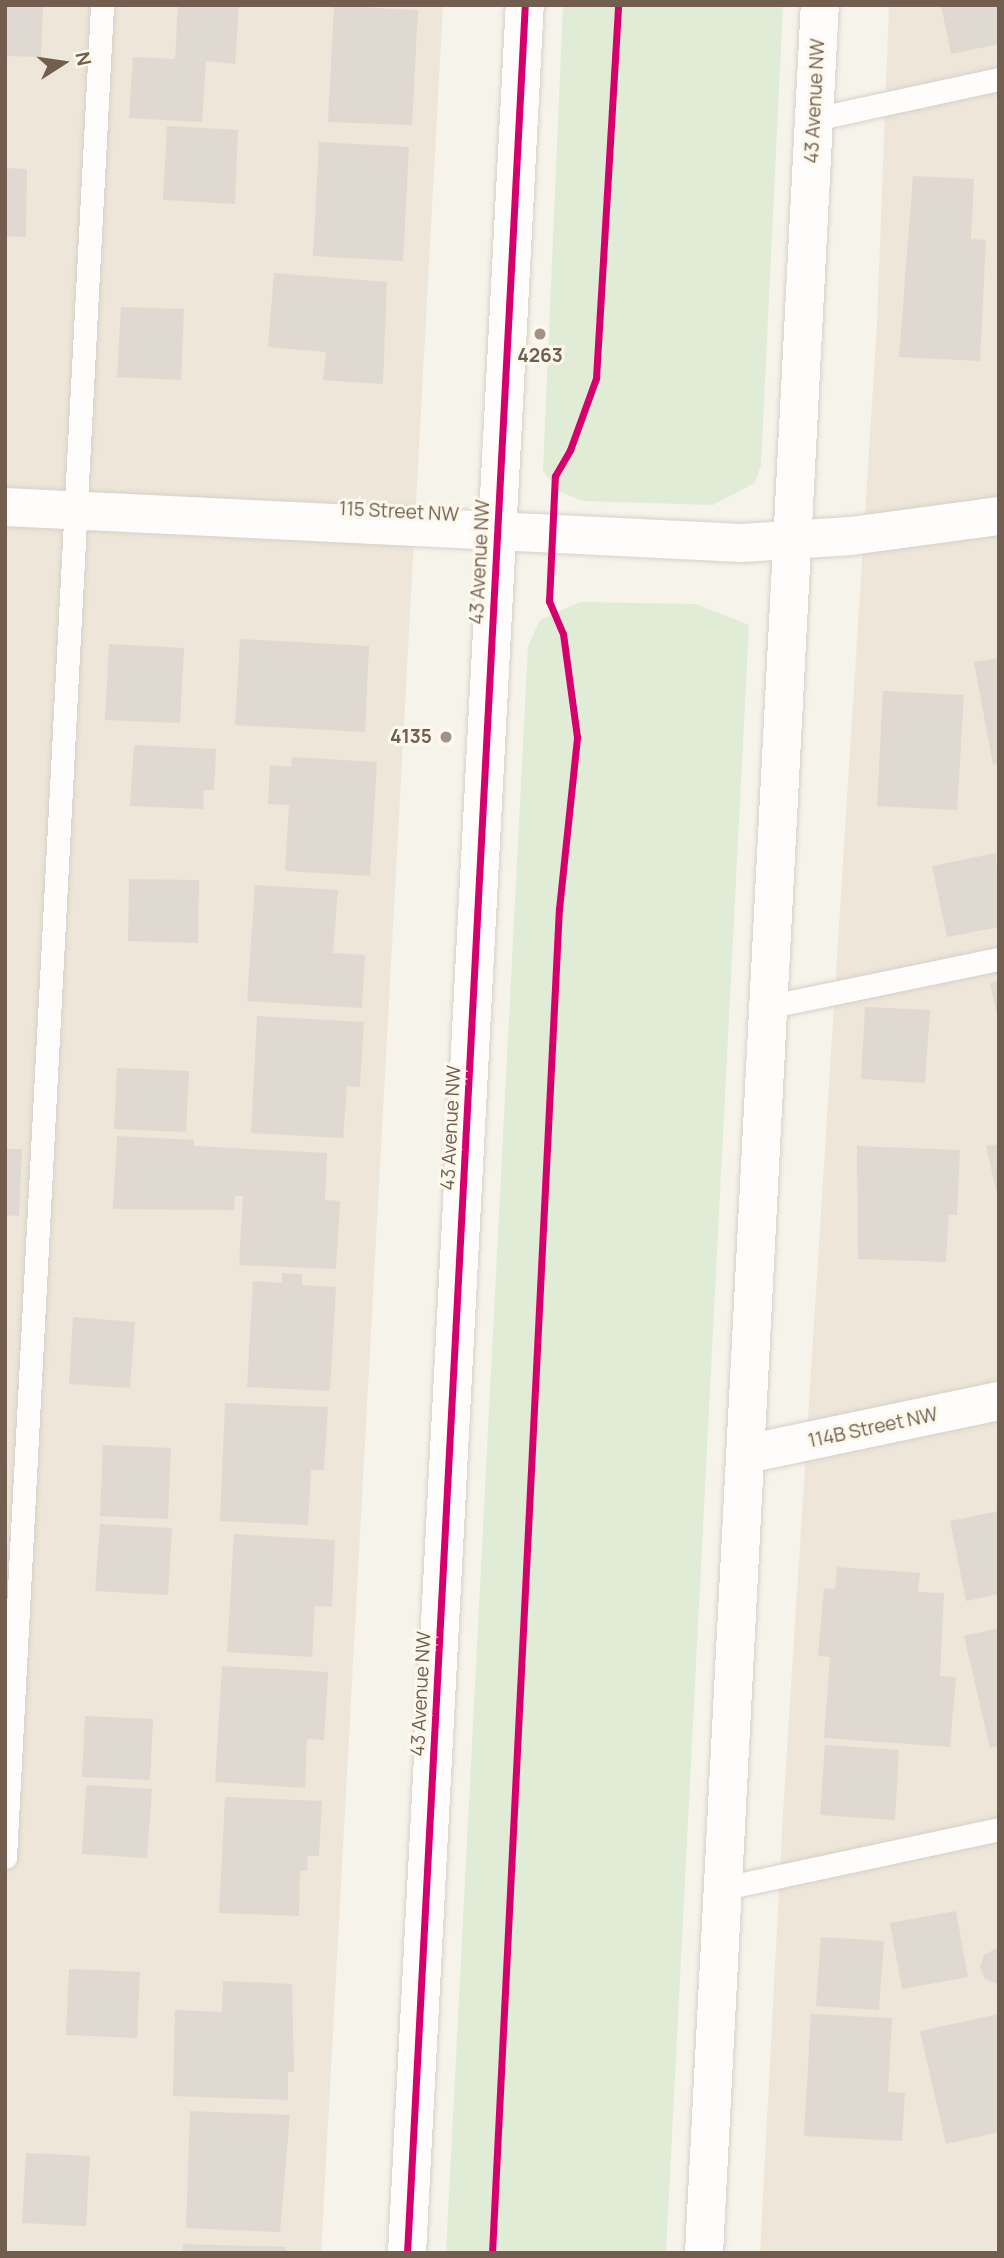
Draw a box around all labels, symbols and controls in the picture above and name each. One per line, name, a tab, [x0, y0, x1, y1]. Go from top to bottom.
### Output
north arrow	[28, 28, 98, 98]
street label: 43 Avenue NW	[800, 38, 830, 164]
text: N	[69, 49, 98, 68]
marker: 4263	[532, 326, 548, 342]
place label: 4263	[517, 345, 563, 367]
street label: 115 Street NW	[338, 497, 460, 527]
street label: 43 Avenue NW	[465, 499, 495, 625]
place label: 4135	[390, 726, 432, 748]
marker: 4135	[438, 729, 454, 745]
street label: 43 Avenue NW	[436, 1065, 466, 1191]
street label: 114B Street NW	[806, 1403, 940, 1453]
street label: 43 Avenue NW	[406, 1631, 436, 1757]

